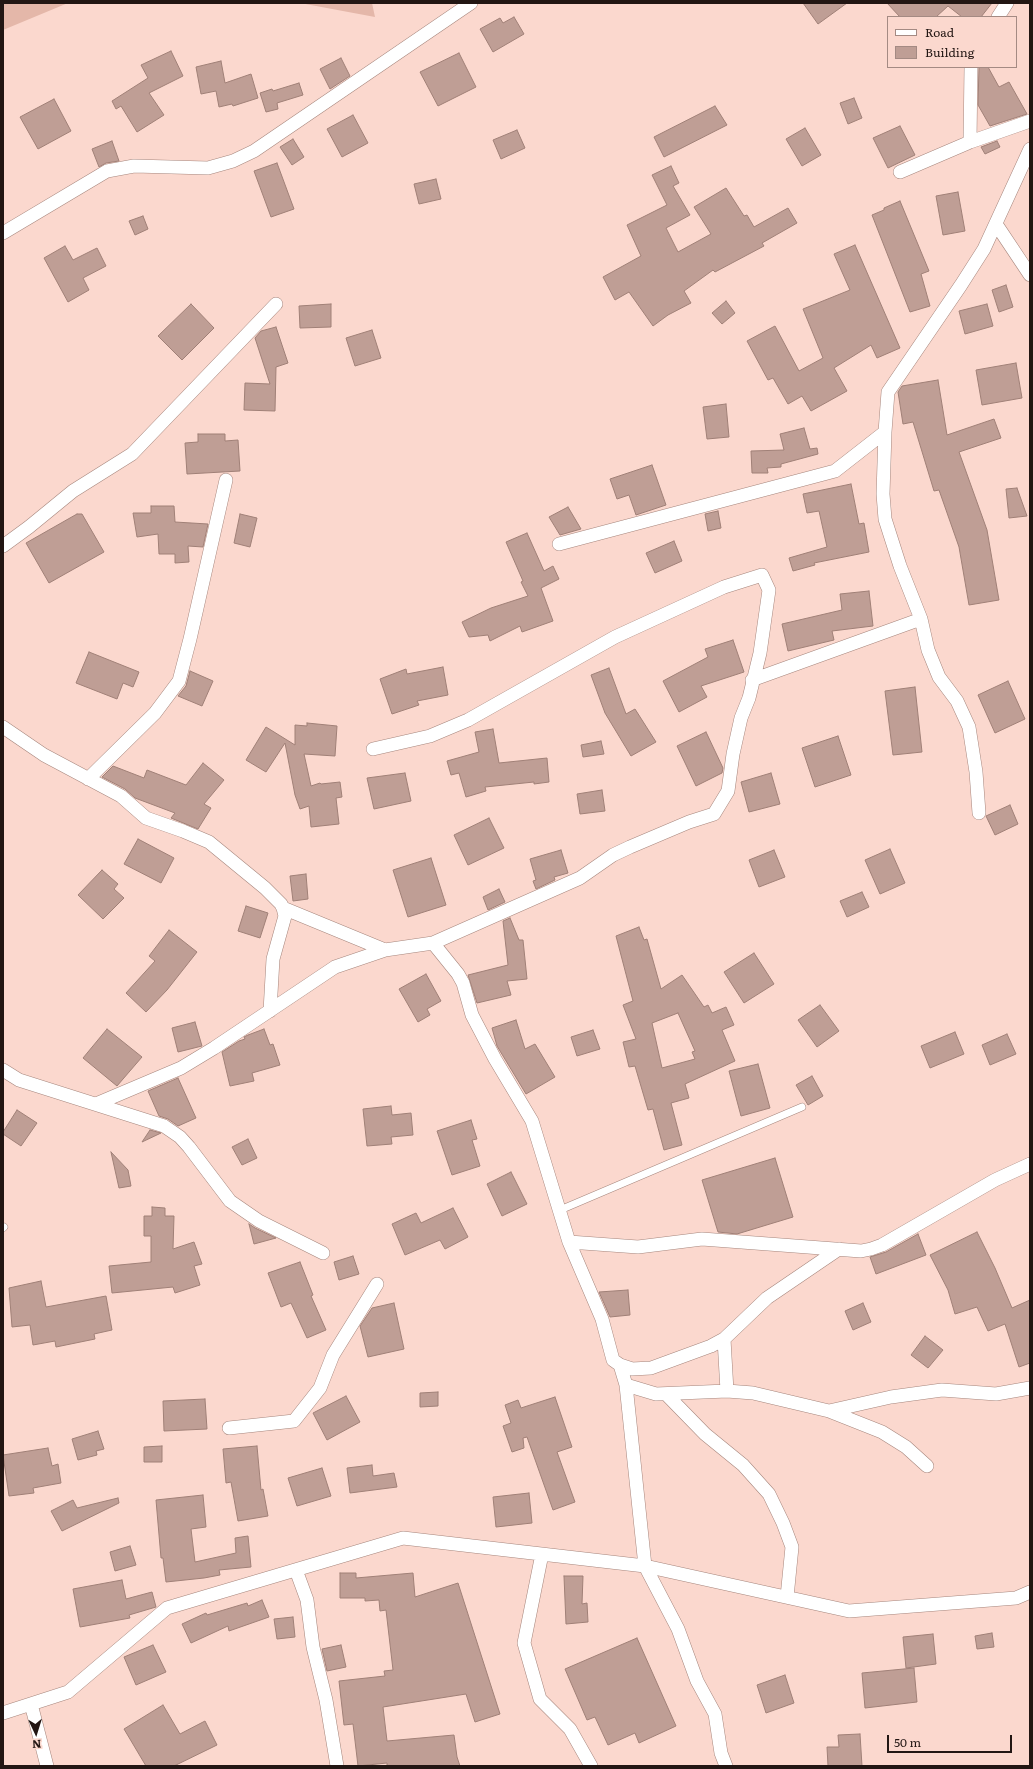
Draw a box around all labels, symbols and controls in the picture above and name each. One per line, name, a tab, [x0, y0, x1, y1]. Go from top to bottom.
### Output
legend	[887, 16, 1017, 68]
text: Road	[925, 23, 954, 41]
text: Building	[925, 43, 974, 61]
north arrow	[16, 1713, 56, 1753]
scale bar	[889, 1727, 1014, 1753]
text: 50 m	[894, 1733, 921, 1751]
text: N	[32, 1737, 42, 1753]

